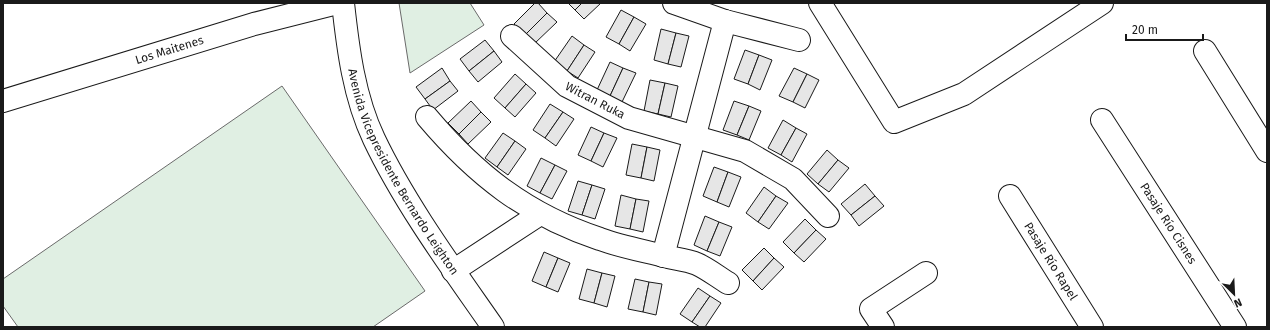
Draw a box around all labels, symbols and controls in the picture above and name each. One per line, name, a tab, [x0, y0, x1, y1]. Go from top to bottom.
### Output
scale bar	[1126, 16, 1203, 42]
text: 20 m	[1132, 23, 1158, 37]
street label: Los Maitenes	[134, 33, 206, 67]
street label: Avenida Vicepresidente Bernardo Leighton	[345, 67, 461, 278]
street label: Witran Ruka	[563, 79, 627, 122]
street label: Pasaje Río Cisnes	[1137, 180, 1200, 267]
street label: Pasaje Río Rapel	[1021, 220, 1081, 303]
north arrow	[1214, 274, 1254, 314]
text: N	[1232, 295, 1244, 310]

